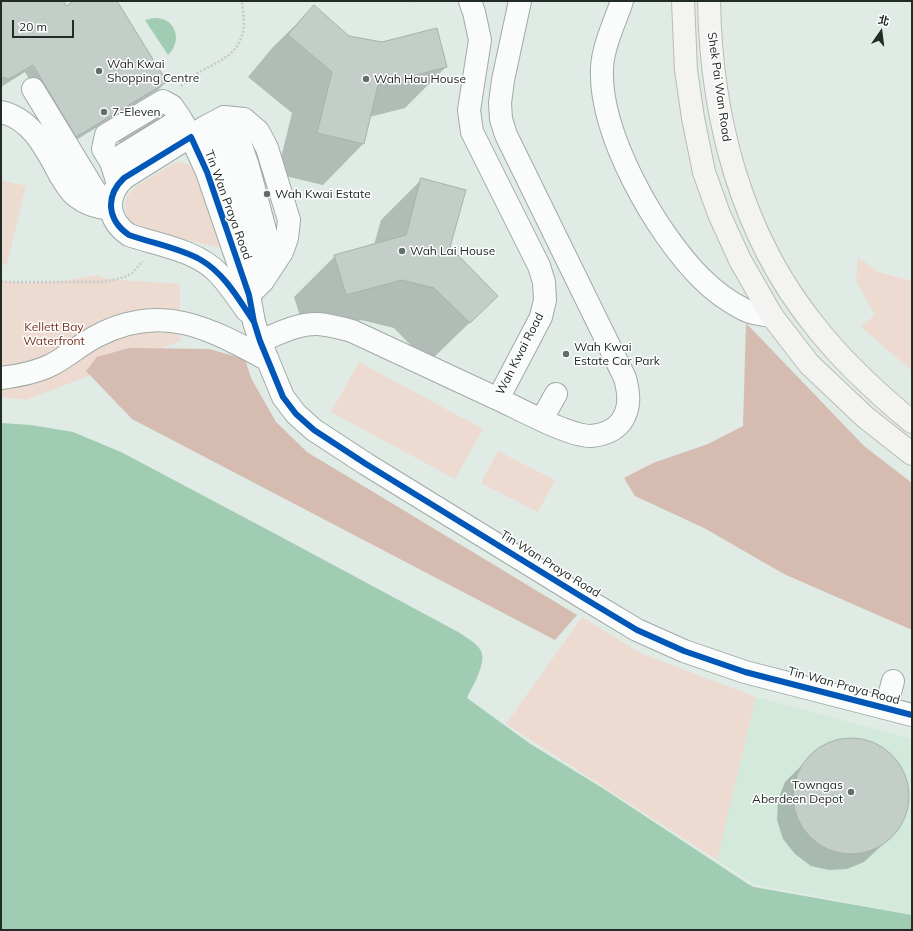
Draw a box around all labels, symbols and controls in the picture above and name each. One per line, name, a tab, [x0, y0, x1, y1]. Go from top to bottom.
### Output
scale bar	[14, 12, 76, 38]
north arrow	[861, 12, 901, 52]
text: 北	[877, 12, 891, 28]
text: 20 m	[19, 19, 47, 34]
street label: Shek Pai Wan Road	[704, 31, 734, 143]
place label: Wah Kwai Shopping Centre	[107, 57, 199, 85]
marker: Wah Kwai Shopping Centre	[94, 66, 104, 76]
place label: Wah Hau House	[374, 72, 466, 86]
marker: Wah Hau House	[361, 74, 371, 84]
place label: 7-Eleven	[112, 105, 161, 119]
marker: 7-Eleven	[99, 107, 109, 117]
street label: Tin Wan Praya Road	[201, 148, 255, 262]
place label: Wah Kwai Estate	[275, 187, 371, 201]
marker: Wah Kwai Estate	[262, 189, 272, 199]
place label: Wah Lai House	[410, 244, 495, 258]
marker: Wah Lai House	[397, 246, 407, 256]
street label: Wah Kwai Road	[493, 311, 547, 397]
park label: Kellett Bay Waterfront	[23, 320, 85, 348]
place label: Wah Kwai Estate Car Park	[574, 340, 660, 368]
marker: Wah Kwai Estate Car Park	[561, 349, 571, 359]
street label: Tin Wan Praya Road	[497, 527, 603, 601]
street label: Tin Wan Praya Road	[786, 664, 902, 708]
place label: Towngas Aberdeen Depot	[752, 778, 843, 806]
marker: Towngas Aberdeen Depot	[846, 787, 856, 797]

